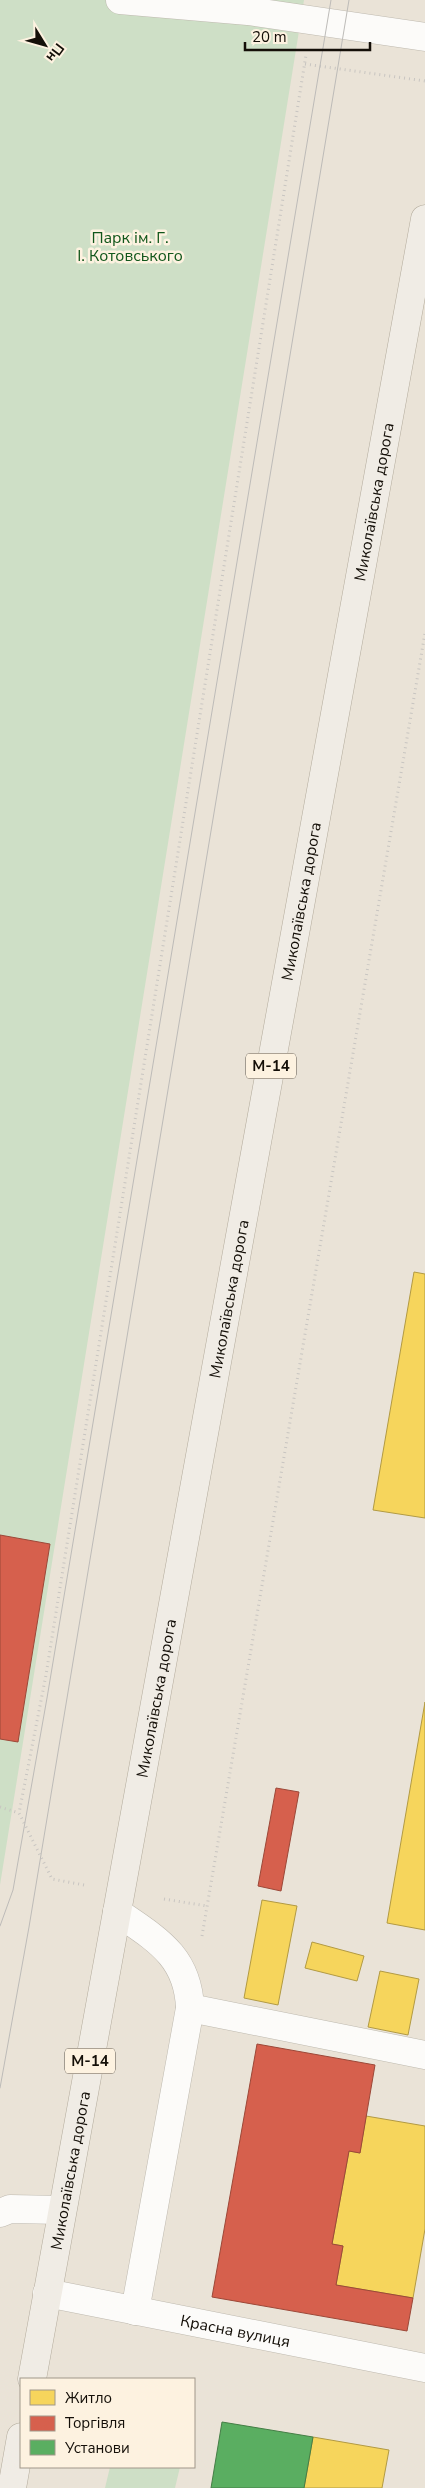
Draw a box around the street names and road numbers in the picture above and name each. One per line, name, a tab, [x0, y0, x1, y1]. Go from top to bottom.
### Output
street label: Миколаївська дорога	[349, 421, 400, 583]
street label: Миколаївська дорога	[277, 820, 327, 983]
road number: М-14	[246, 1054, 296, 1078]
street label: Миколаївська дорога	[204, 1218, 255, 1380]
street label: Миколаївська дорога	[132, 1617, 182, 1779]
road number: М-14	[65, 2048, 115, 2074]
street label: Миколаївська дорога	[46, 2089, 96, 2252]
street label: Красна вулиця	[178, 2310, 292, 2353]

